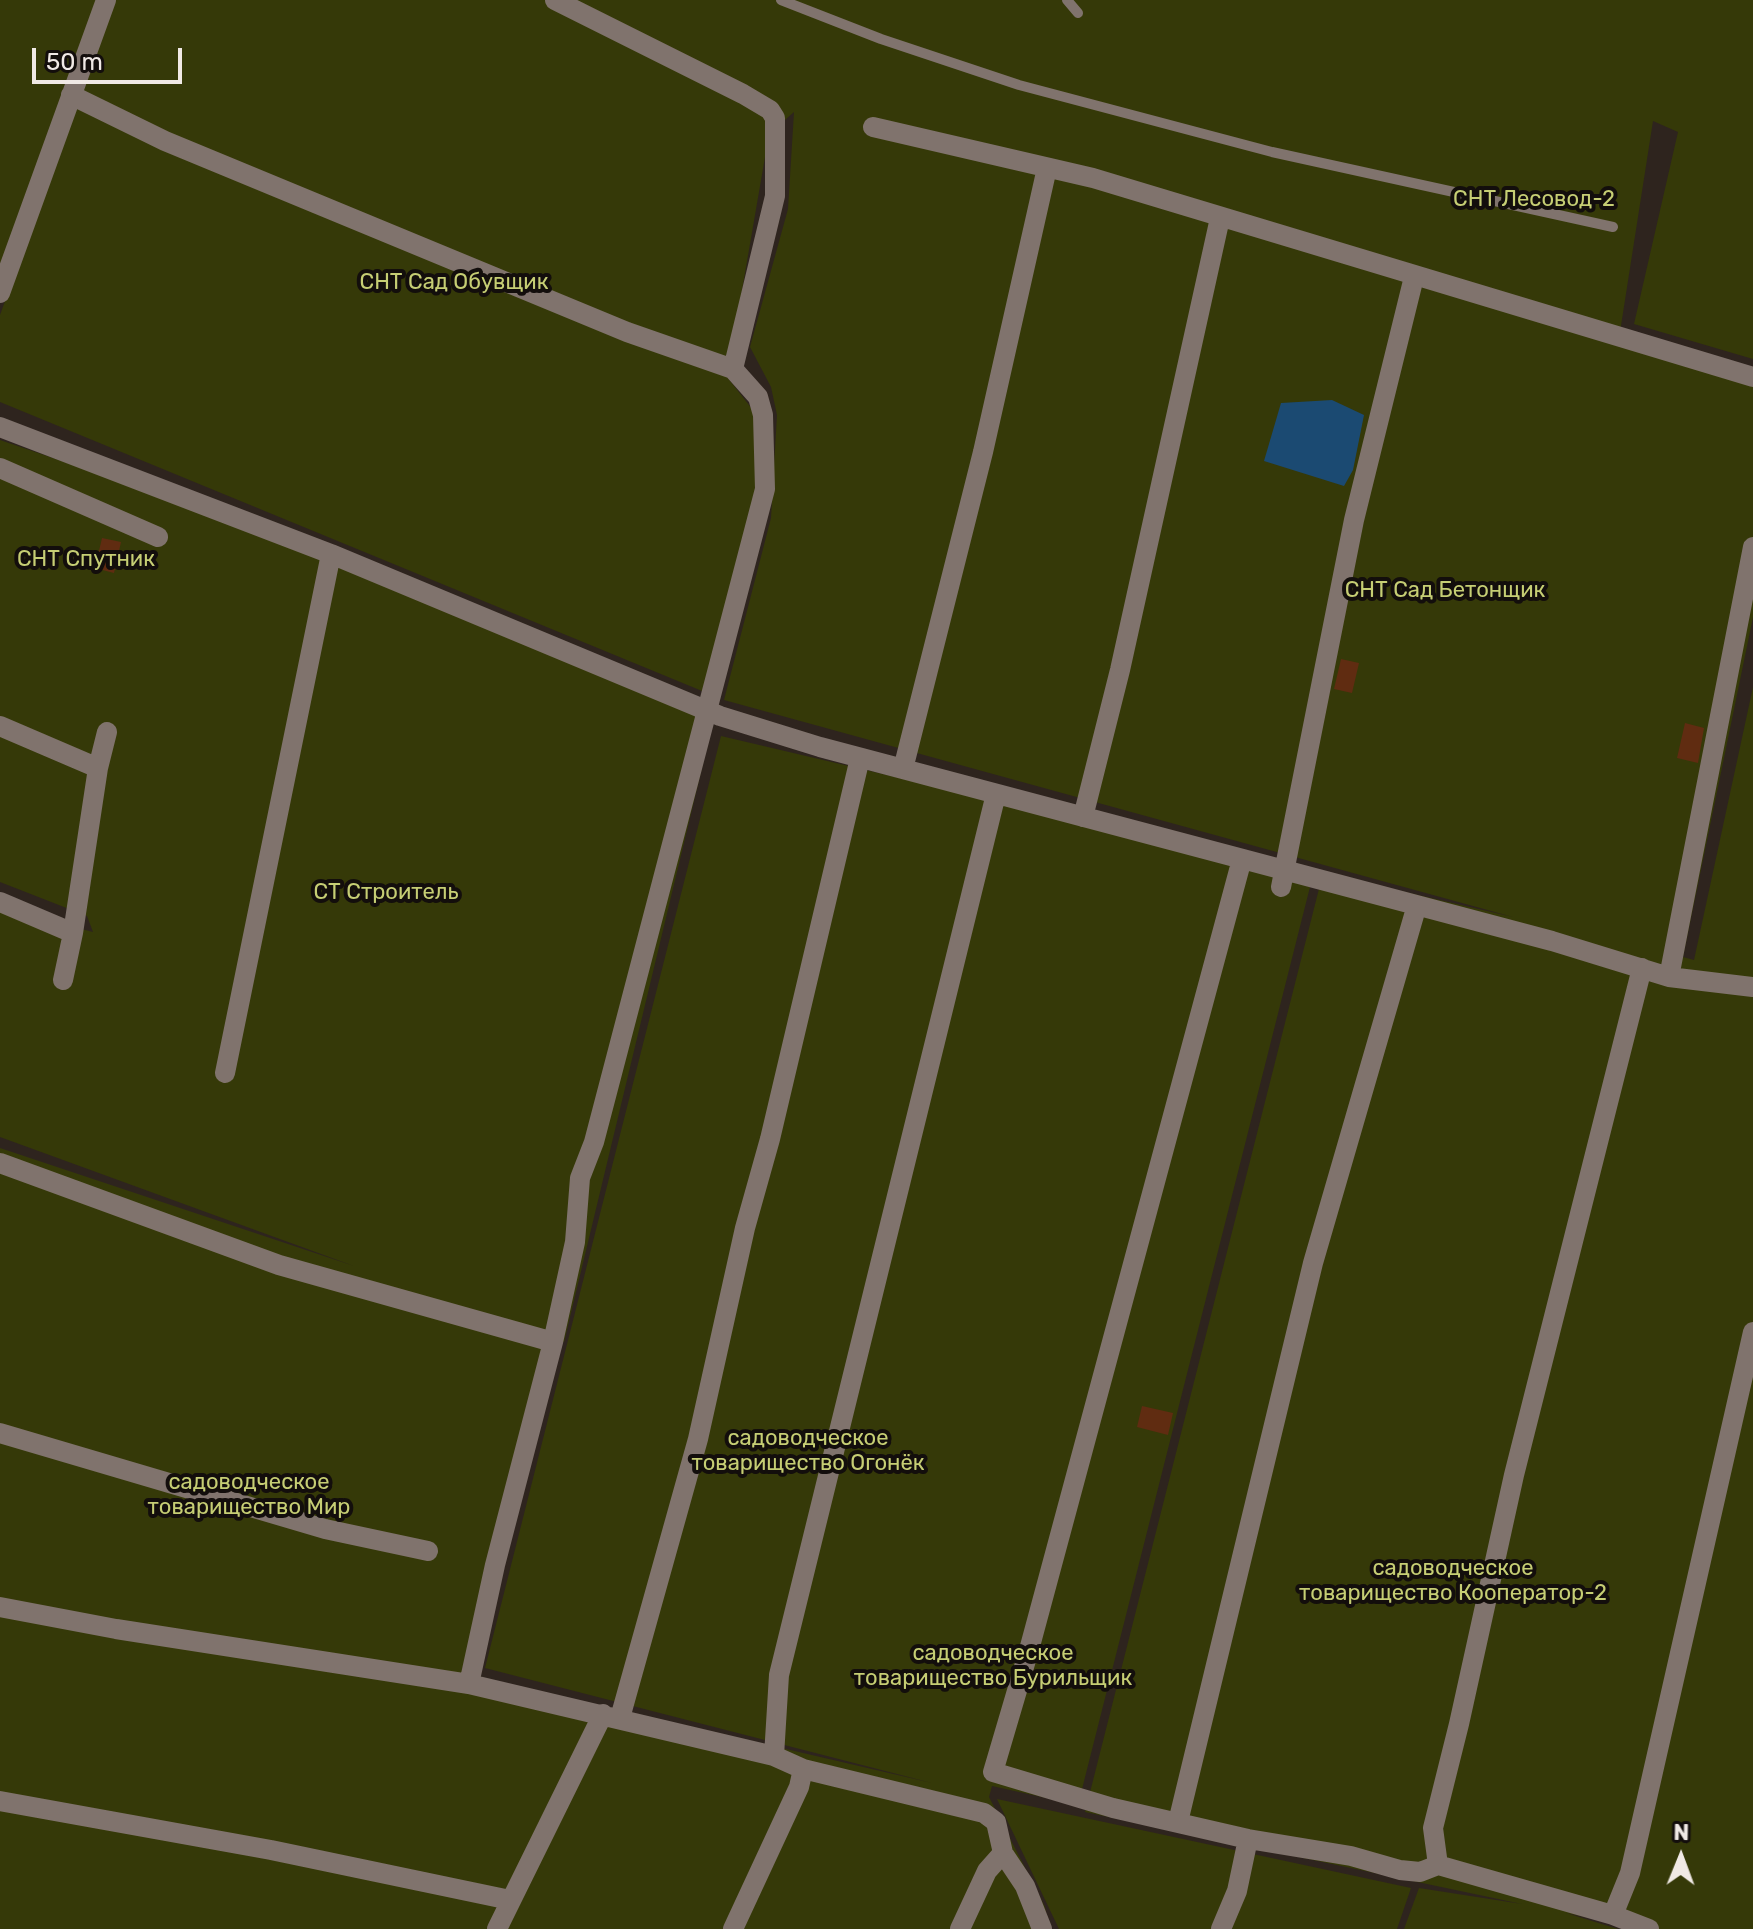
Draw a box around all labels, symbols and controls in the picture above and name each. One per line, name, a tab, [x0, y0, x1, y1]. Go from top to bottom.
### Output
scale bar	[36, 32, 186, 82]
text: 50 m	[46, 48, 103, 76]
park label: СНТ Лесовод-2	[1453, 187, 1615, 213]
park label: СНТ Сад Обувщик	[359, 270, 549, 296]
park label: СНТ Спутник	[17, 547, 155, 573]
park label: СНТ Сад Бетонщик	[1345, 578, 1545, 604]
park label: СТ Строитель	[313, 880, 459, 906]
park label: садоводческое товарищество Огонёк	[691, 1426, 925, 1478]
park label: садоводческое товарищество Мир	[148, 1470, 350, 1522]
park label: садоводческое товарищество Кооператор-2	[1299, 1556, 1607, 1608]
park label: садоводческое товарищество Бурильщик	[854, 1641, 1132, 1692]
north arrow	[1641, 1817, 1721, 1897]
text: N	[1673, 1819, 1690, 1846]

